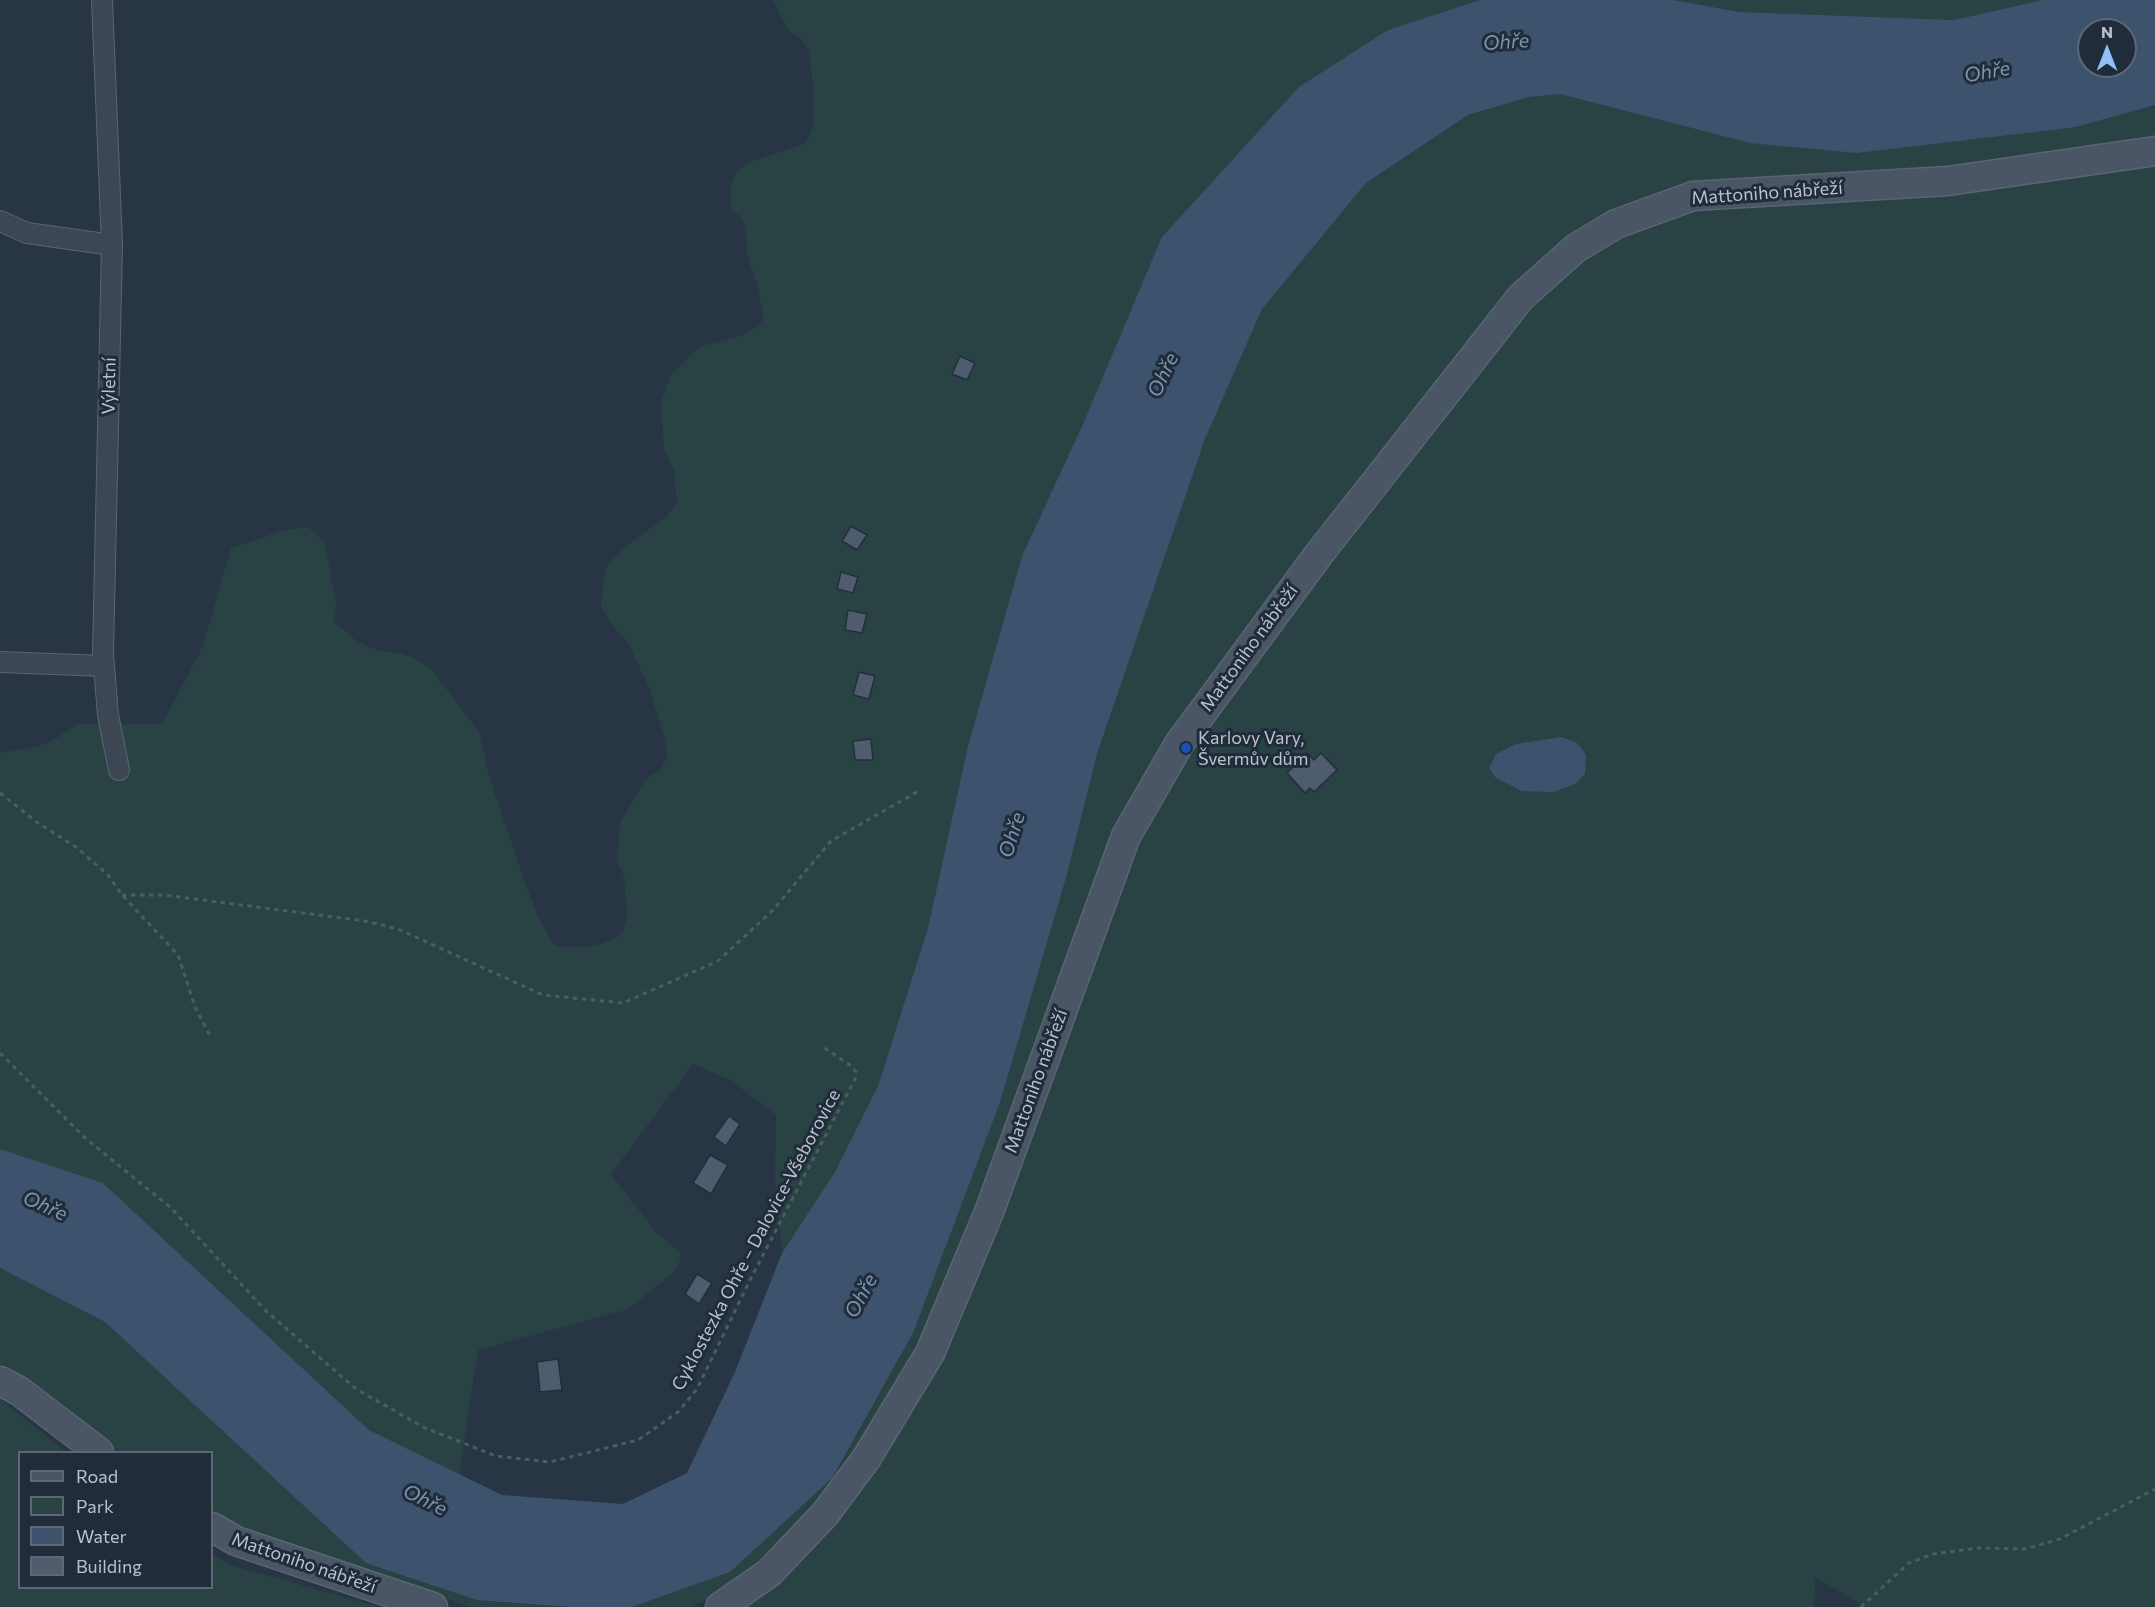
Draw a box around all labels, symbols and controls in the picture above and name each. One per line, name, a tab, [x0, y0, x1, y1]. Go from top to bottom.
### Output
north arrow	[2077, 18, 2137, 78]
text: N	[2101, 22, 2113, 41]
water label: Ohře	[1482, 28, 1530, 56]
water label: Ohře	[1962, 56, 2012, 88]
street label: Mattoniho nábřeží	[1691, 177, 1843, 209]
water label: Ohře	[1142, 349, 1184, 401]
street label: Výletní	[98, 357, 120, 415]
street label: Mattoniho nábřeží	[1196, 580, 1302, 716]
place label: Karlovy Vary, Švermův dům	[1198, 727, 1308, 770]
marker: Karlovy Vary, Švermův dům	[1179, 741, 1193, 755]
water label: Ohře	[994, 809, 1030, 861]
street label: Mattoniho nábřeží	[1000, 1006, 1072, 1156]
street label: Cyklostezka Ohře – Dalovice-Všeborovice	[667, 1086, 845, 1394]
water label: Ohře	[19, 1186, 71, 1226]
water label: Ohře	[840, 1270, 882, 1322]
legend	[18, 1451, 213, 1589]
text: Road	[76, 1465, 118, 1487]
water label: Ohře	[399, 1479, 451, 1521]
text: Park	[76, 1495, 114, 1517]
text: Water	[76, 1525, 127, 1547]
street label: Mattoniho nábřeží	[229, 1528, 379, 1598]
text: Building	[76, 1555, 142, 1577]

